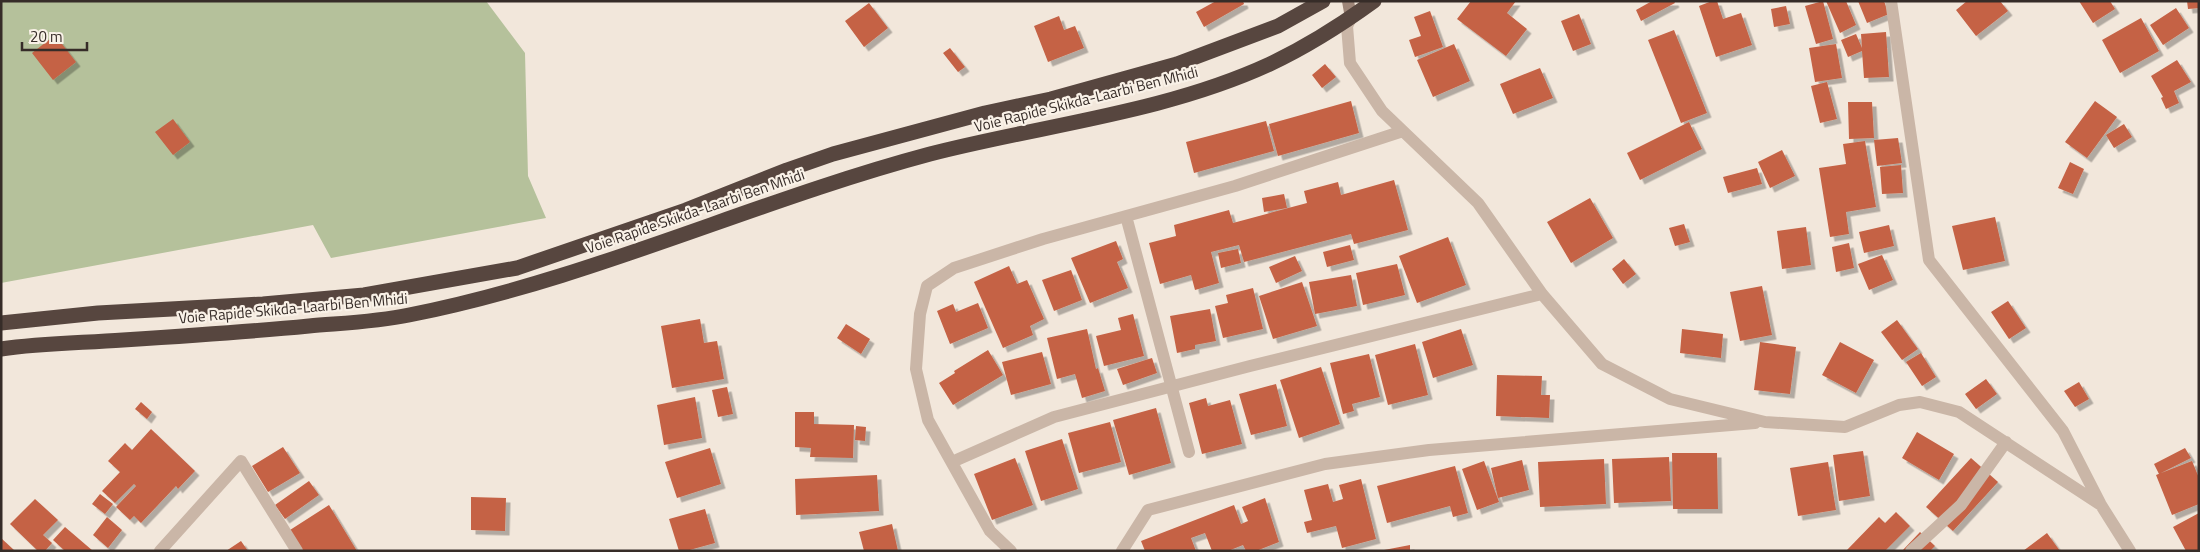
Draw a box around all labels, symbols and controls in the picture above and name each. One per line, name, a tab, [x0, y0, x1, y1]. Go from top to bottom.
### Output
scale bar	[22, 20, 88, 52]
text: 20 m	[30, 25, 63, 48]
street label: Voie Rapide Skikda-Laarbi Ben Mhidi	[972, 60, 1200, 138]
street label: Voie Rapide Skikda-Laarbi Ben Mhidi	[583, 163, 807, 259]
street label: Voie Rapide Skikda-Laarbi Ben Mhidi	[177, 287, 409, 329]

